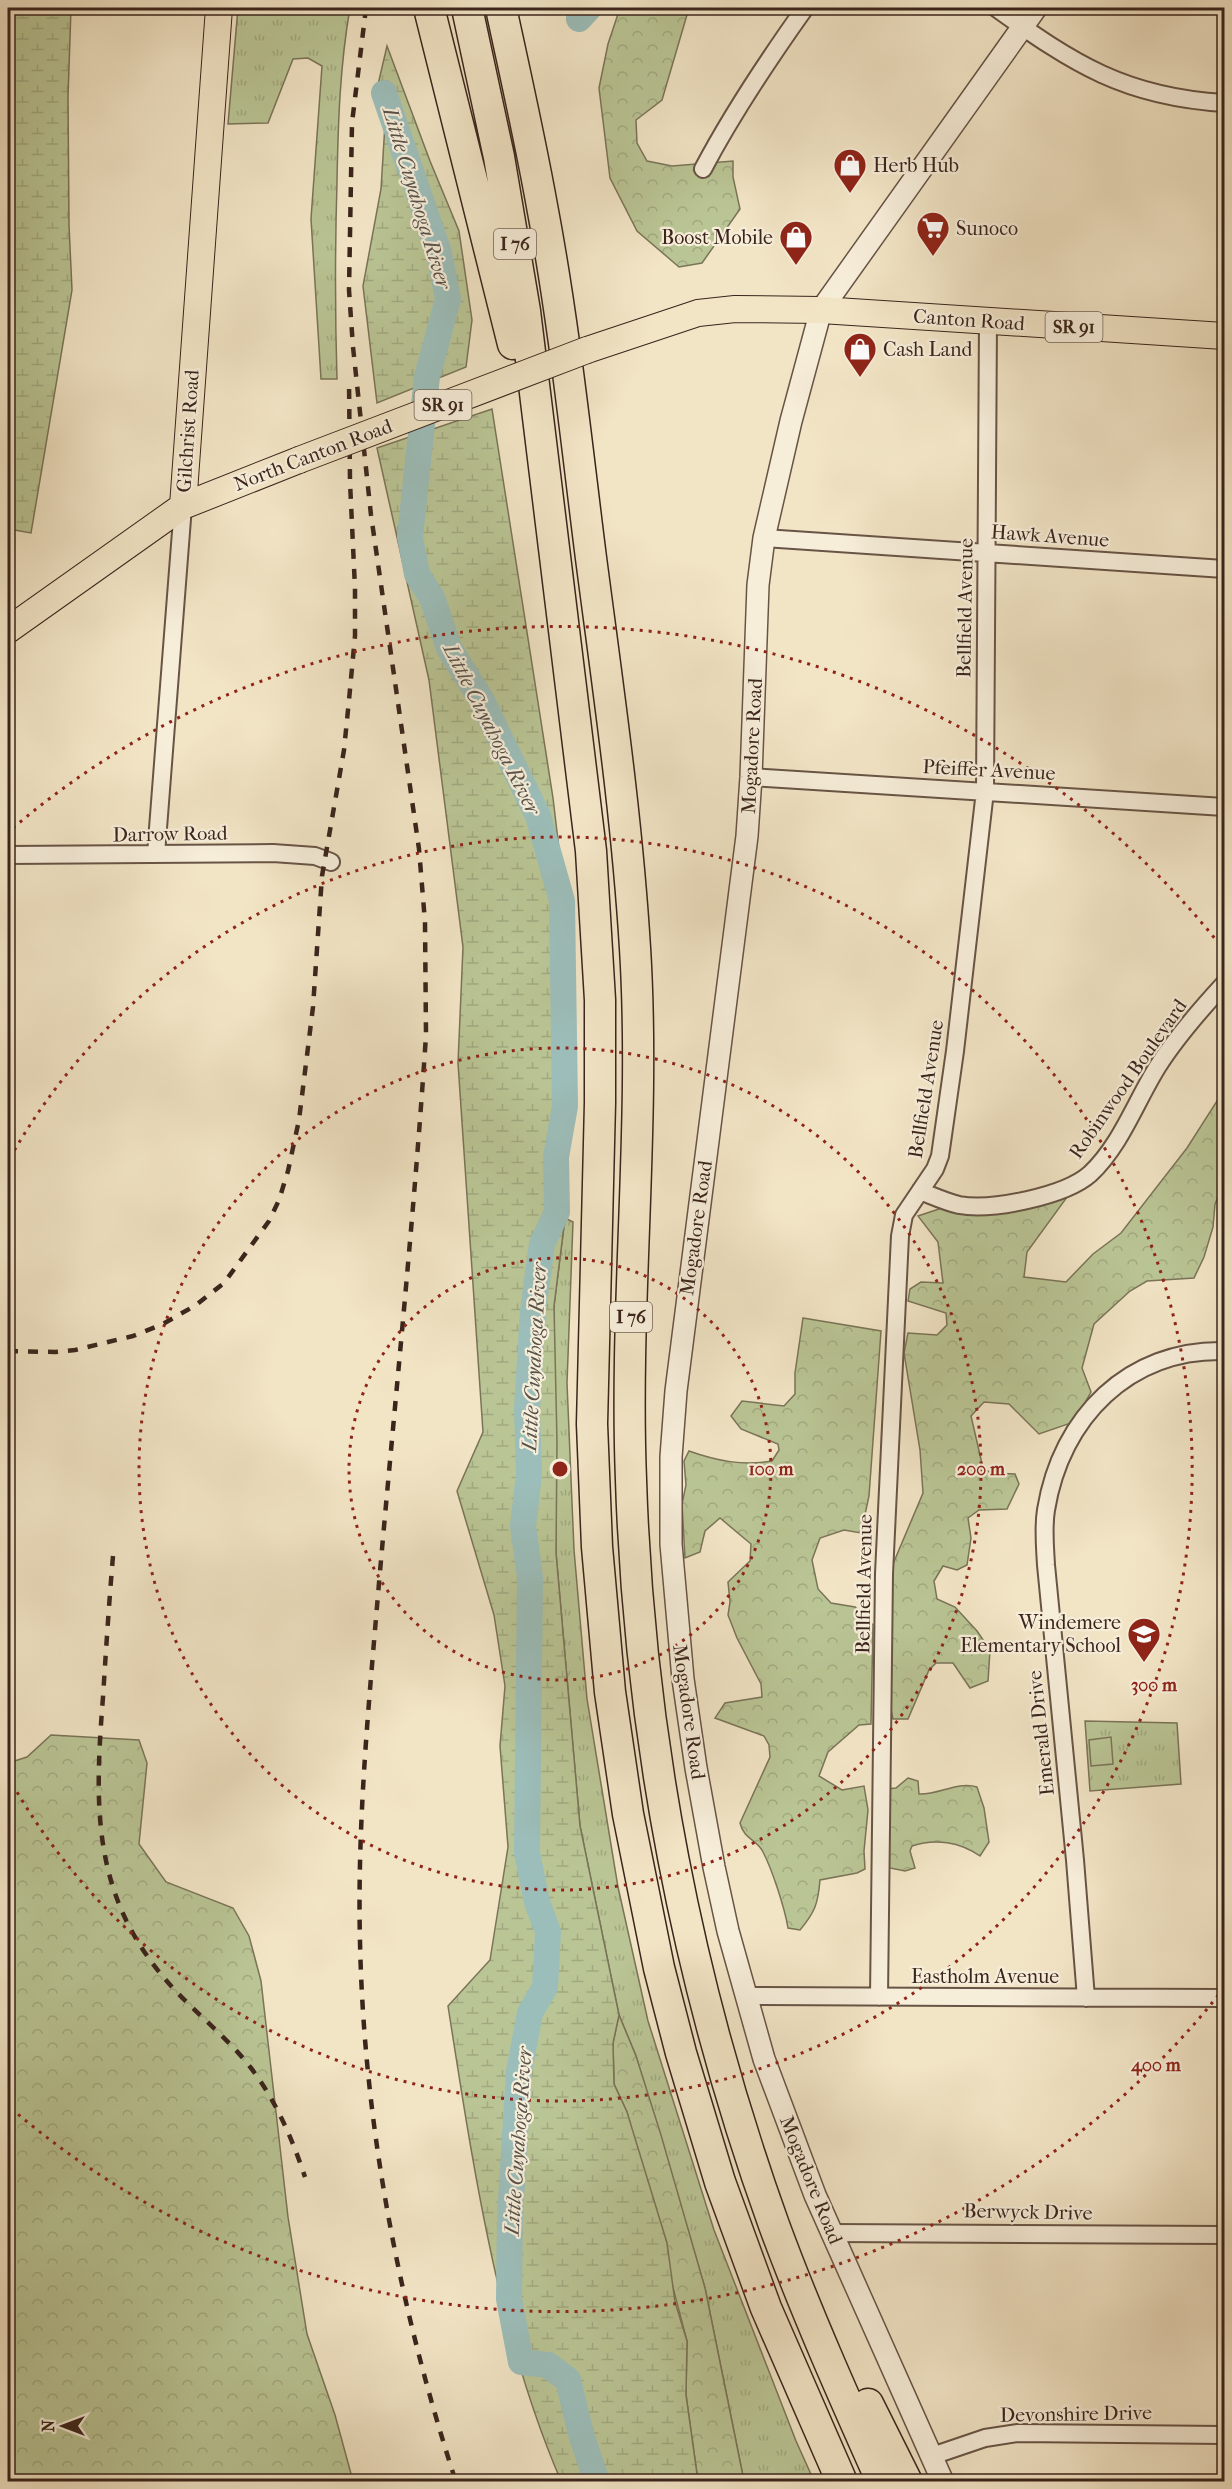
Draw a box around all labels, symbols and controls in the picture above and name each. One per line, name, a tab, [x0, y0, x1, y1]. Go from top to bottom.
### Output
water label: Little Cuyahoga River	[377, 102, 457, 293]
shop icon: Herb Hub	[832, 147, 868, 194]
place label: Herb Hub	[873, 154, 959, 177]
supermarket icon: Sunoco	[915, 210, 951, 257]
place label: Sunoco	[956, 217, 1018, 240]
shop icon: Boost Mobile	[778, 219, 814, 266]
place label: Boost Mobile	[661, 226, 773, 249]
road number: I 76	[494, 229, 536, 259]
street label: Canton Road	[912, 305, 1027, 335]
road number: SR 91	[1046, 312, 1102, 342]
shop icon: Cash Land	[842, 331, 878, 378]
place label: Cash Land	[883, 338, 973, 361]
street label: Gilchrist Road	[172, 368, 204, 493]
road number: SR 91	[414, 390, 472, 420]
street label: North Canton Road	[231, 414, 396, 496]
street label: Hawk Avenue	[990, 520, 1110, 552]
street label: Bellfield Avenue	[952, 538, 978, 678]
water label: Little Cuyahoga River	[438, 638, 546, 820]
street label: Mogadore Road	[737, 676, 767, 815]
street label: Pfeiffer Avenue	[922, 755, 1056, 785]
street label: Darrow Road	[112, 821, 229, 847]
street label: Robinwood Boulevard	[1064, 994, 1192, 1163]
street label: Bellfield Avenue	[904, 1018, 948, 1160]
street label: Mogadore Road	[675, 1158, 717, 1297]
water label: Little Cuyahoga River	[517, 1260, 551, 1454]
road number: I 76	[610, 1302, 652, 1332]
centre of rings	[550, 1459, 570, 1479]
text: 100 m	[748, 1459, 795, 1480]
text: 200 m	[957, 1459, 1006, 1480]
street label: Bellfield Avenue	[851, 1514, 877, 1654]
place label: Windemere Elementary School	[960, 1611, 1121, 1657]
school or university icon: Windemere Elementary School	[1126, 1616, 1162, 1663]
street label: Mogadore Road	[668, 1643, 710, 1782]
street label: Emerald Drive	[1023, 1669, 1059, 1797]
text: 300 m	[1131, 1675, 1178, 1696]
street label: Eastholm Avenue	[911, 1965, 1059, 1988]
water label: Little Cuyahoga River	[499, 2044, 537, 2238]
text: 400 m	[1130, 2055, 1182, 2076]
street label: Mogadore Road	[775, 2113, 848, 2248]
street label: Berwyck Drive	[963, 2199, 1093, 2225]
north arrow	[33, 2396, 93, 2456]
street label: Devonshire Drive	[1000, 2401, 1152, 2427]
text: N	[39, 2419, 58, 2432]

